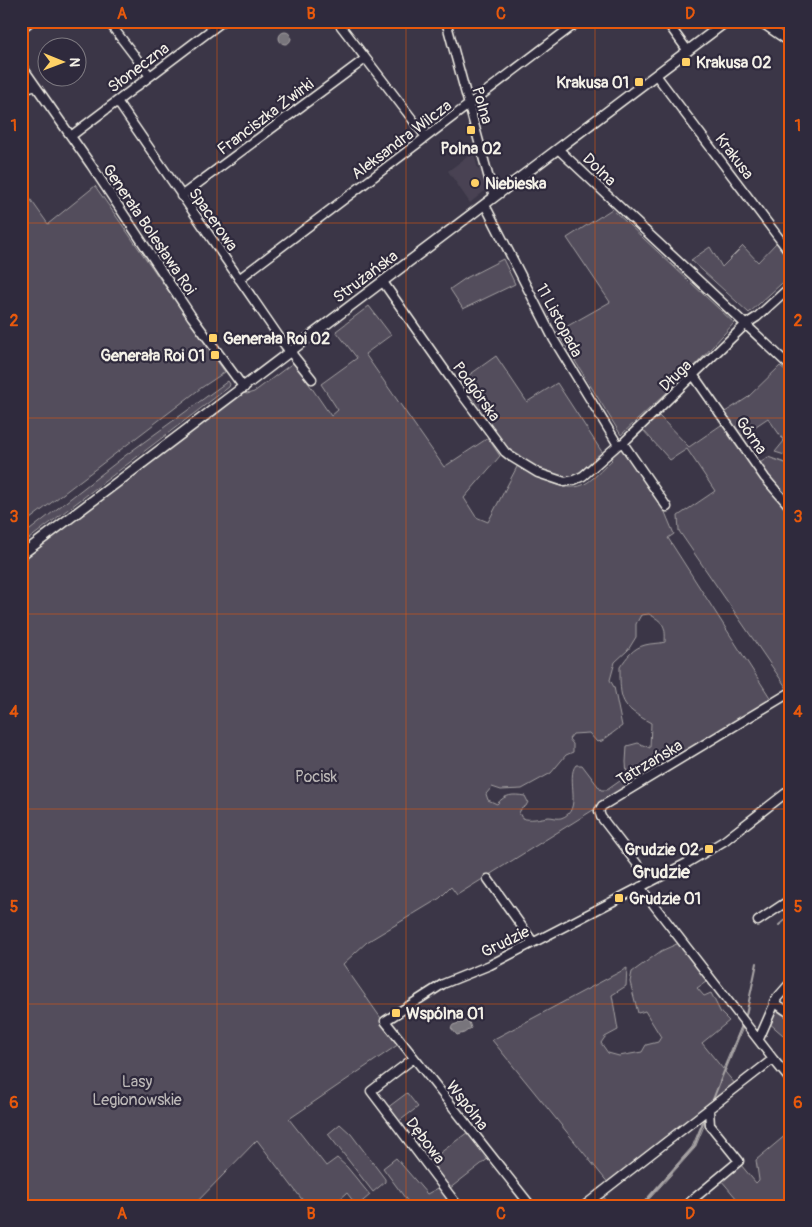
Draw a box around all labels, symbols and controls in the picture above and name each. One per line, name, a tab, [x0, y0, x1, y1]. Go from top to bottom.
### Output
text: A	[117, 4, 128, 24]
text: B	[306, 4, 316, 24]
text: C	[496, 4, 506, 24]
text: D	[685, 4, 695, 24]
north arrow	[38, 38, 88, 88]
street label: Słoneczna	[104, 38, 173, 97]
place label: Krakusa 02	[696, 53, 772, 73]
marker: Krakusa 02	[680, 56, 692, 68]
text: N	[66, 57, 83, 67]
place label: Krakusa 01	[556, 73, 629, 93]
street label: Franciszka Żwirki	[213, 74, 318, 160]
marker: Krakusa 01	[633, 76, 645, 88]
street label: Polna	[467, 84, 497, 126]
street label: Aleksandra Wilcza	[347, 96, 456, 184]
text: 1	[11, 116, 17, 136]
text: 1	[795, 116, 801, 136]
marker: Polna 02	[465, 124, 477, 136]
street label: Krakusa	[711, 130, 758, 183]
place label: Polna 02	[440, 139, 502, 159]
street label: Dolna	[578, 149, 620, 190]
street label: Generała Bolesława Roi	[98, 160, 200, 299]
place label: Niebieska	[485, 174, 547, 194]
marker: Niebieska	[469, 177, 481, 189]
street label: Spacerowa	[184, 184, 242, 255]
street label: Strużańska	[329, 246, 402, 308]
street label: 11 Listopada	[531, 280, 587, 361]
text: 2	[10, 311, 19, 331]
text: 2	[794, 311, 803, 331]
place label: Generała Roi 02	[223, 329, 330, 349]
marker: Generała Roi 02	[207, 332, 219, 344]
place label: Generała Roi 01	[101, 346, 205, 366]
marker: Generała Roi 01	[209, 349, 221, 361]
street label: Długa	[655, 355, 696, 396]
street label: Podgórska	[448, 358, 505, 425]
street label: Górna	[731, 413, 771, 458]
text: 3	[10, 507, 19, 527]
text: 3	[794, 507, 803, 527]
text: 4	[9, 702, 19, 722]
text: 4	[793, 702, 803, 722]
street label: Tatrzańska	[613, 735, 686, 790]
park label: Pocisk	[295, 767, 337, 787]
place label: Grudzie 02	[624, 840, 699, 860]
marker: Grudzie 02	[703, 843, 715, 855]
district label: Grudzie	[632, 861, 691, 884]
place label: Grudzie 01	[629, 889, 701, 909]
marker: Grudzie 01	[613, 892, 625, 904]
text: 5	[10, 897, 19, 917]
text: 5	[794, 897, 803, 917]
street label: Grudzie	[478, 922, 533, 962]
place label: Wspólna 01	[406, 1004, 484, 1024]
marker: Wspólna 01	[390, 1007, 402, 1019]
park label: Lasy Legionowskie	[92, 1072, 182, 1110]
street label: Wspólna	[442, 1077, 493, 1134]
text: 6	[9, 1093, 19, 1113]
text: 6	[793, 1093, 803, 1113]
street label: Dębowa	[401, 1113, 449, 1168]
text: A	[117, 1204, 128, 1224]
text: B	[306, 1204, 316, 1224]
text: C	[496, 1204, 506, 1224]
text: D	[685, 1204, 695, 1224]

